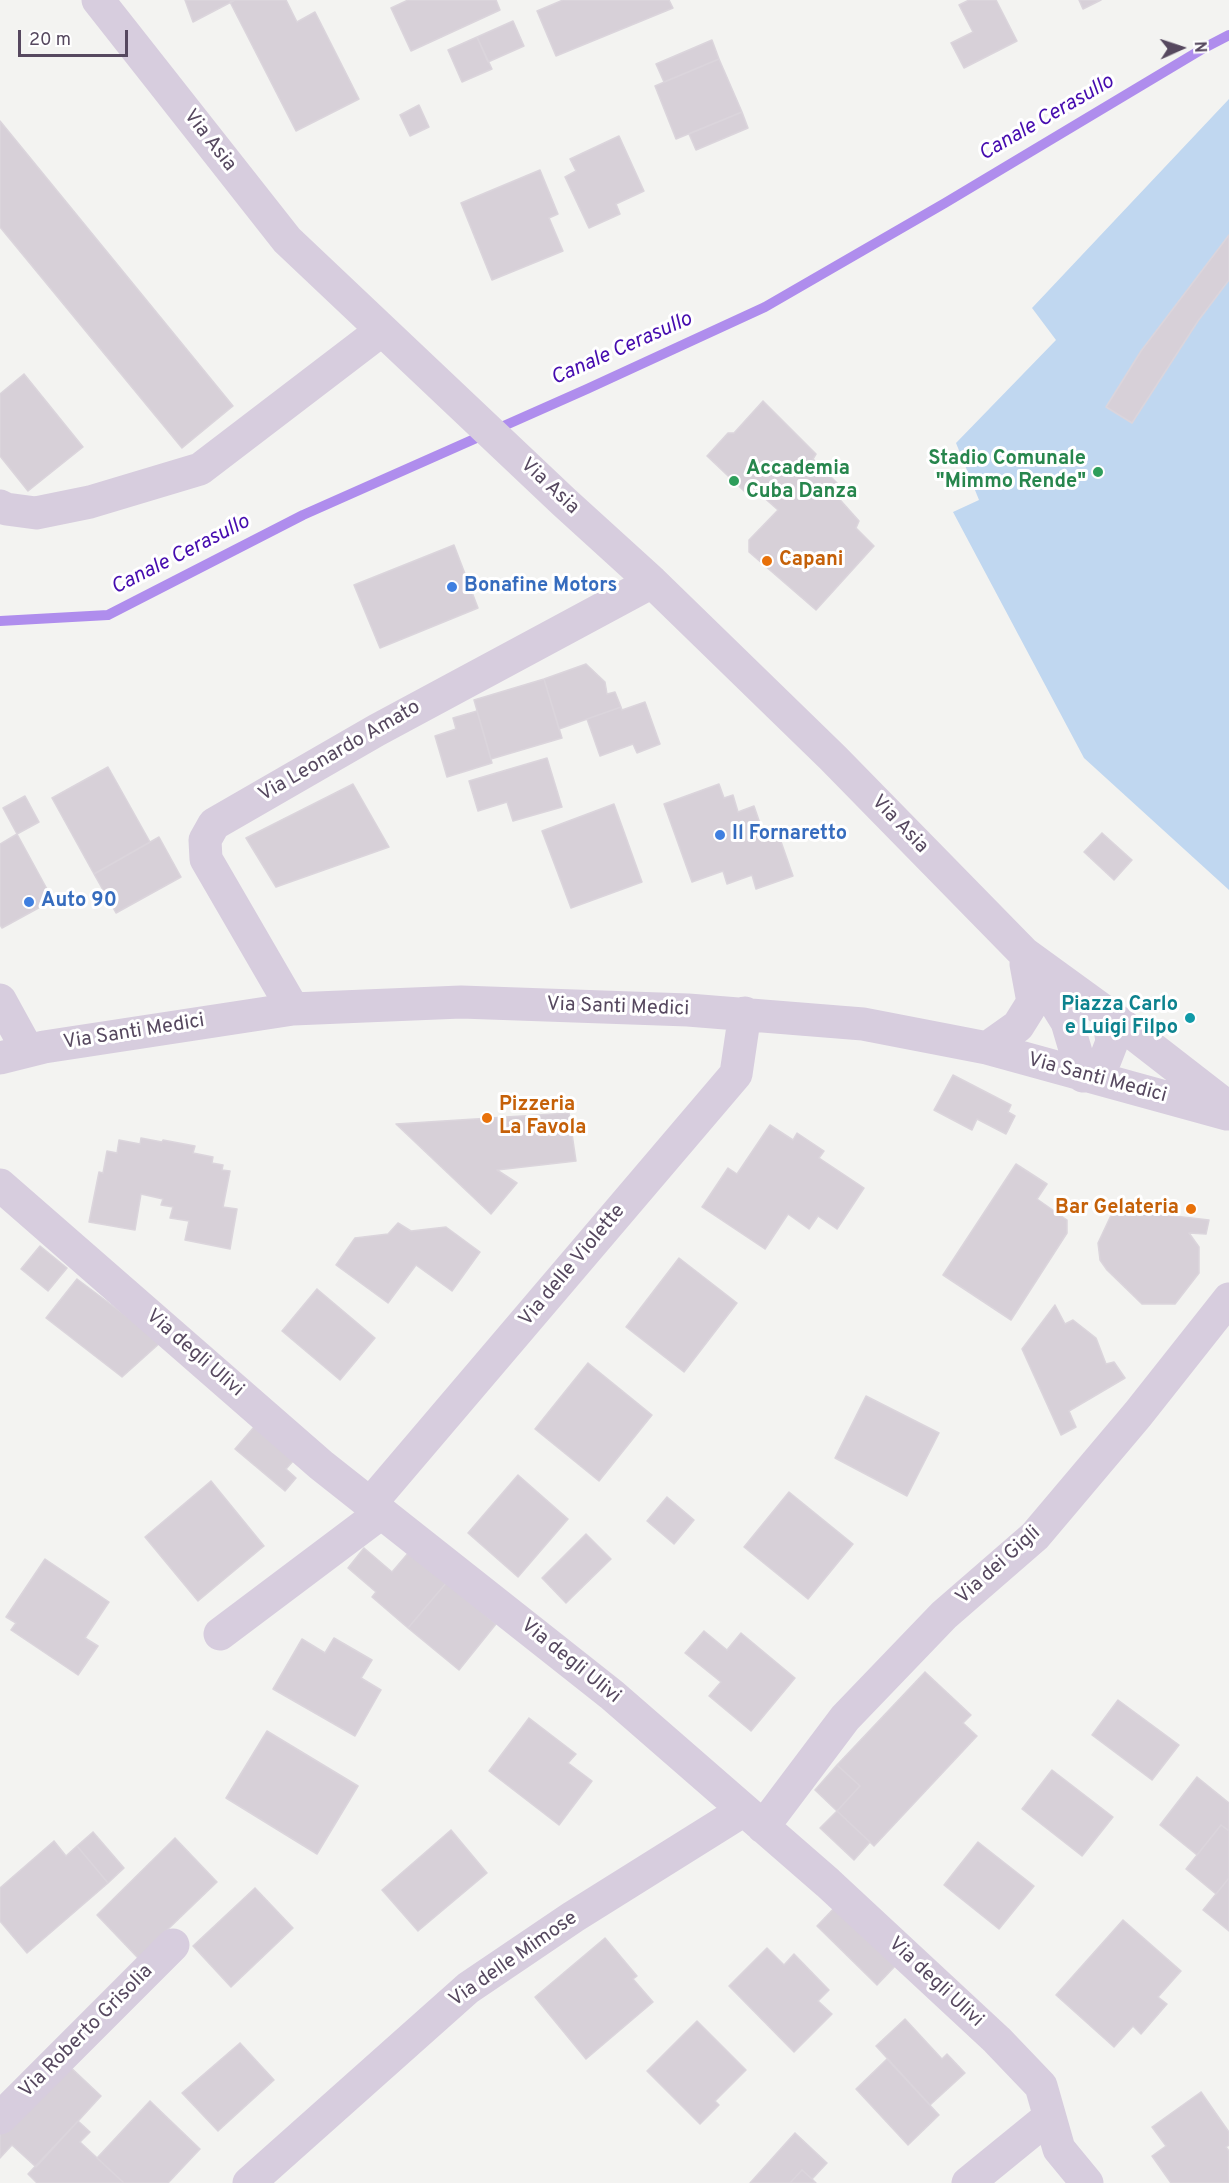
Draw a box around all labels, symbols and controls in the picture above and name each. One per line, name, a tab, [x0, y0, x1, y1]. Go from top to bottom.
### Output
scale bar	[21, 18, 130, 56]
north arrow	[1151, 18, 1211, 78]
text: 20 m	[29, 29, 71, 52]
text: N	[1189, 41, 1209, 53]
water label: Canale Cerasullo	[975, 70, 1119, 168]
street label: Via Asia	[177, 105, 241, 177]
water label: Canale Cerasullo	[548, 308, 696, 392]
place label: Stadio Comunale "Mimmo Rende"	[928, 448, 1086, 495]
street label: Via Asia	[515, 454, 583, 520]
place label: Accademia Cuba Danza	[746, 458, 857, 505]
marker: Stadio Comunale "Mimmo Rende"	[1091, 465, 1105, 479]
marker: Accademia Cuba Danza	[727, 474, 741, 488]
water label: Canale Cerasullo	[108, 510, 254, 602]
place label: Capani	[779, 549, 843, 573]
marker: Capani	[760, 554, 774, 568]
place label: Bonafine Motors	[464, 575, 617, 599]
marker: Bonafine Motors	[445, 580, 459, 594]
street label: Via Leonardo Amato	[255, 696, 425, 808]
street label: Via Asia	[865, 791, 933, 859]
place label: Il Fornaretto	[732, 823, 847, 847]
marker: Il Fornaretto	[713, 828, 727, 842]
place label: Auto 90	[41, 890, 117, 914]
marker: Auto 90	[22, 895, 36, 909]
street label: Via Santi Medici	[546, 994, 690, 1022]
place label: Piazza Carlo e Luigi Filpo	[1061, 994, 1178, 1041]
street label: Via Santi Medici	[62, 1010, 206, 1056]
marker: Piazza Carlo e Luigi Filpo	[1183, 1011, 1197, 1025]
street label: Via Santi Medici	[1025, 1049, 1169, 1109]
place label: Pizzeria La Favola	[499, 1094, 586, 1141]
marker: Pizzeria La Favola	[480, 1111, 494, 1125]
place label: Bar Gelateria	[1055, 1197, 1179, 1221]
street label: Via delle Violette	[515, 1200, 631, 1332]
marker: Bar Gelateria	[1184, 1202, 1198, 1216]
street label: Via degli Ulivi	[140, 1305, 248, 1403]
street label: Via dei Gigli	[952, 1522, 1046, 1610]
street label: Via degli Ulivi	[515, 1614, 625, 1710]
street label: Via delle Mimose	[445, 1907, 583, 2013]
street label: Via degli Ulivi	[882, 1933, 988, 2033]
street label: Via Roberto Grisolia	[15, 1960, 159, 2104]

